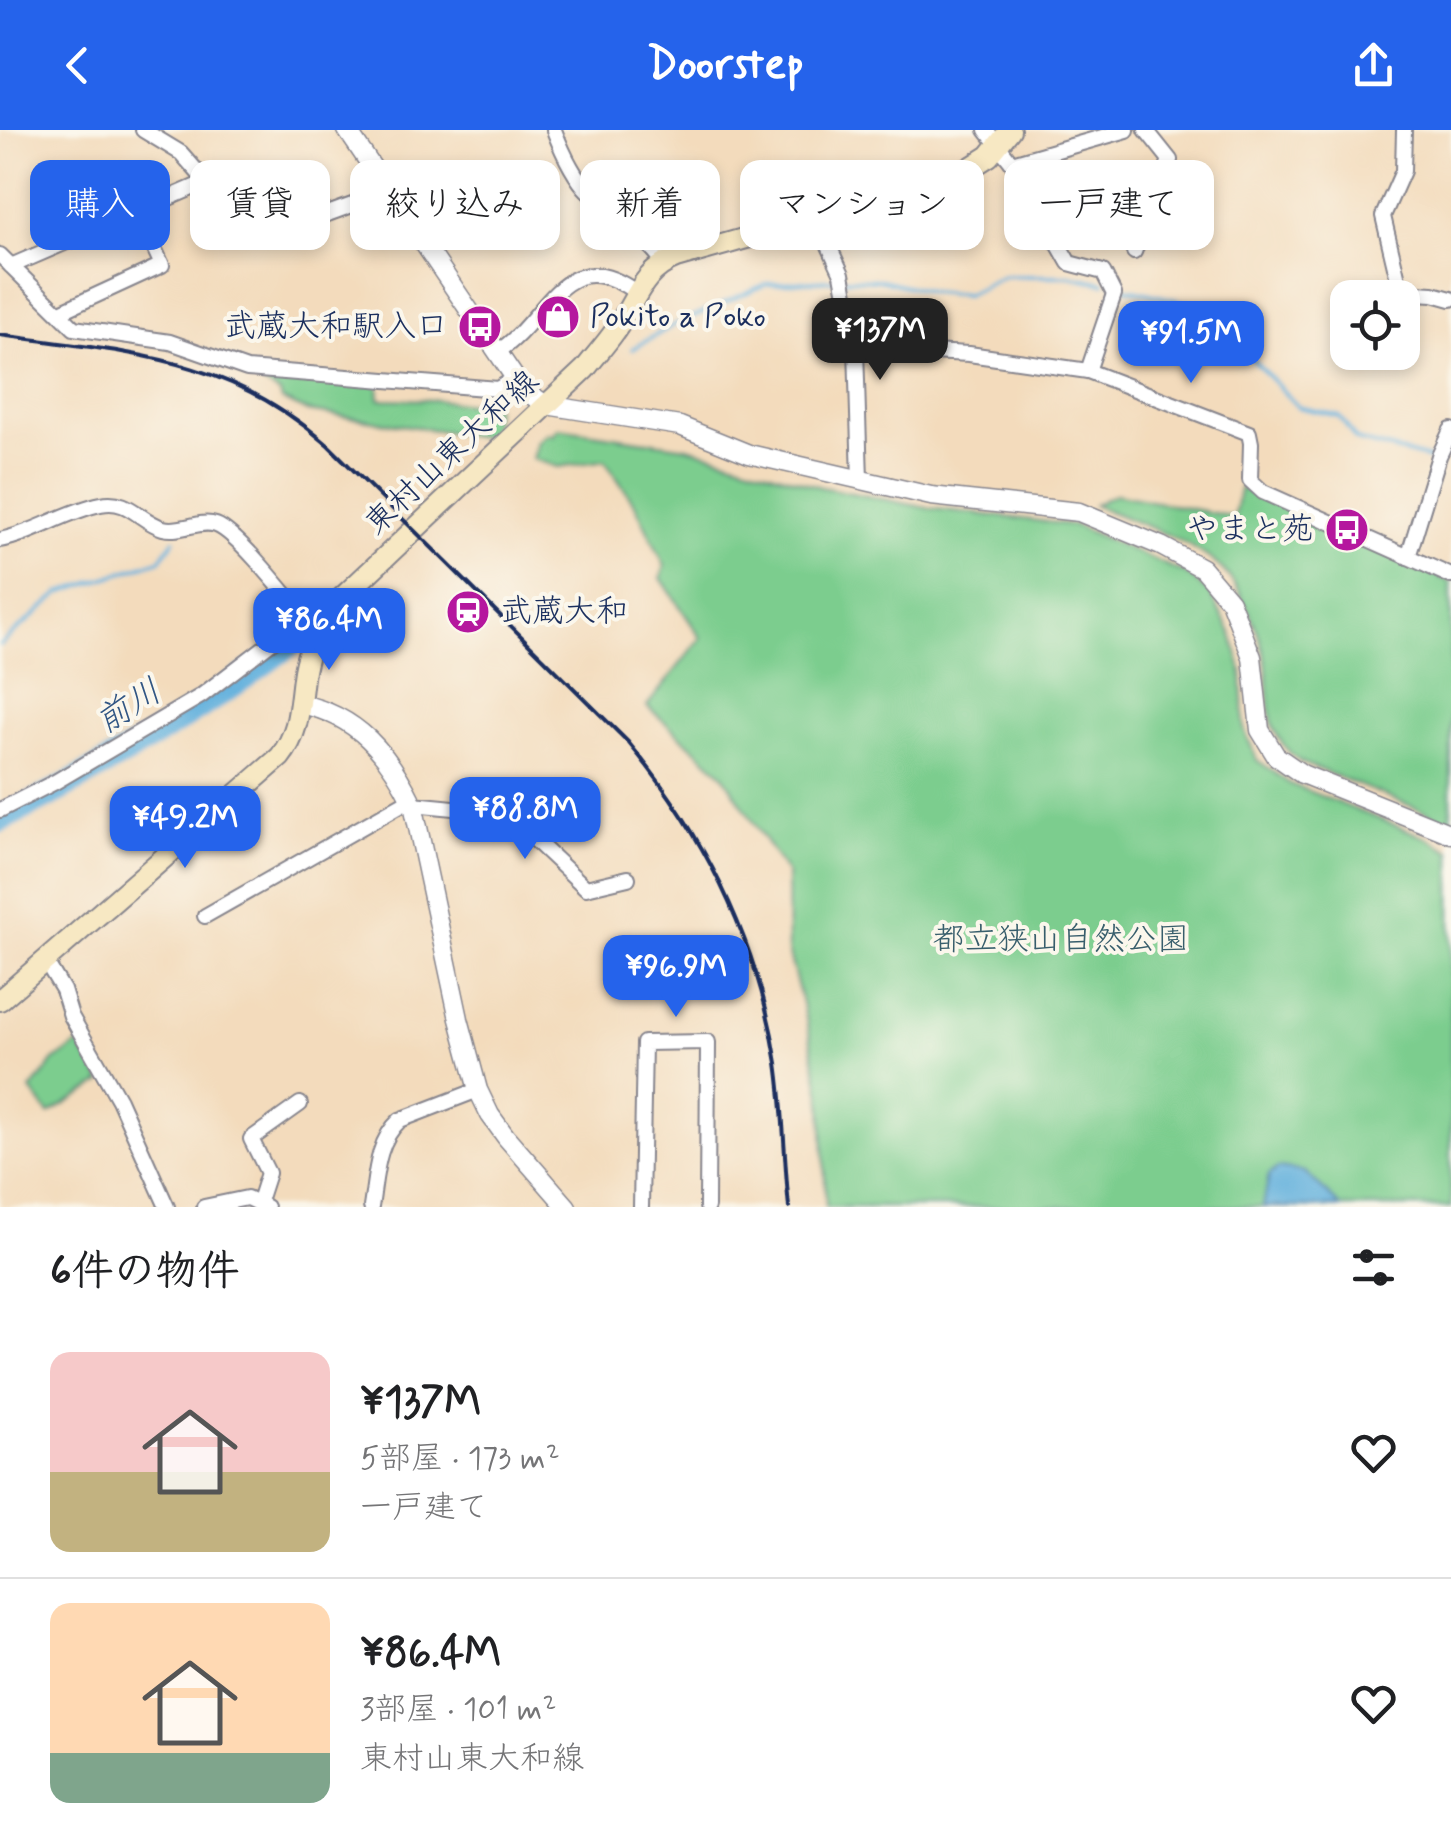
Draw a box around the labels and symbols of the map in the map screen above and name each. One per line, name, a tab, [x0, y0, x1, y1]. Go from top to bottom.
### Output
shop icon: Pokito a Poko	[535, 294, 581, 340]
place label: Pokito a Poko	[590, 296, 766, 338]
pin: ¥137M	[810, 298, 950, 383]
pin: ¥91.5M	[1110, 301, 1272, 386]
bus stop icon: 武蔵大和駅入口	[457, 304, 503, 350]
place label: 武蔵大和駅入口	[224, 306, 448, 348]
street label: 東村山東大和線	[356, 361, 548, 545]
bus stop icon: やまと苑	[1324, 507, 1370, 553]
place label: やまと苑	[1186, 509, 1314, 551]
pin: ¥86.4M	[248, 588, 410, 673]
station icon: 武蔵大和	[445, 589, 491, 635]
place label: 武蔵大和	[500, 591, 628, 633]
water label: 前川	[87, 669, 171, 745]
pin: ¥88.8M	[444, 777, 606, 862]
pin: ¥49.2M	[104, 786, 266, 871]
park label: 都立狭山自然公園	[933, 919, 1189, 961]
pin: ¥96.9M	[595, 935, 757, 1020]

